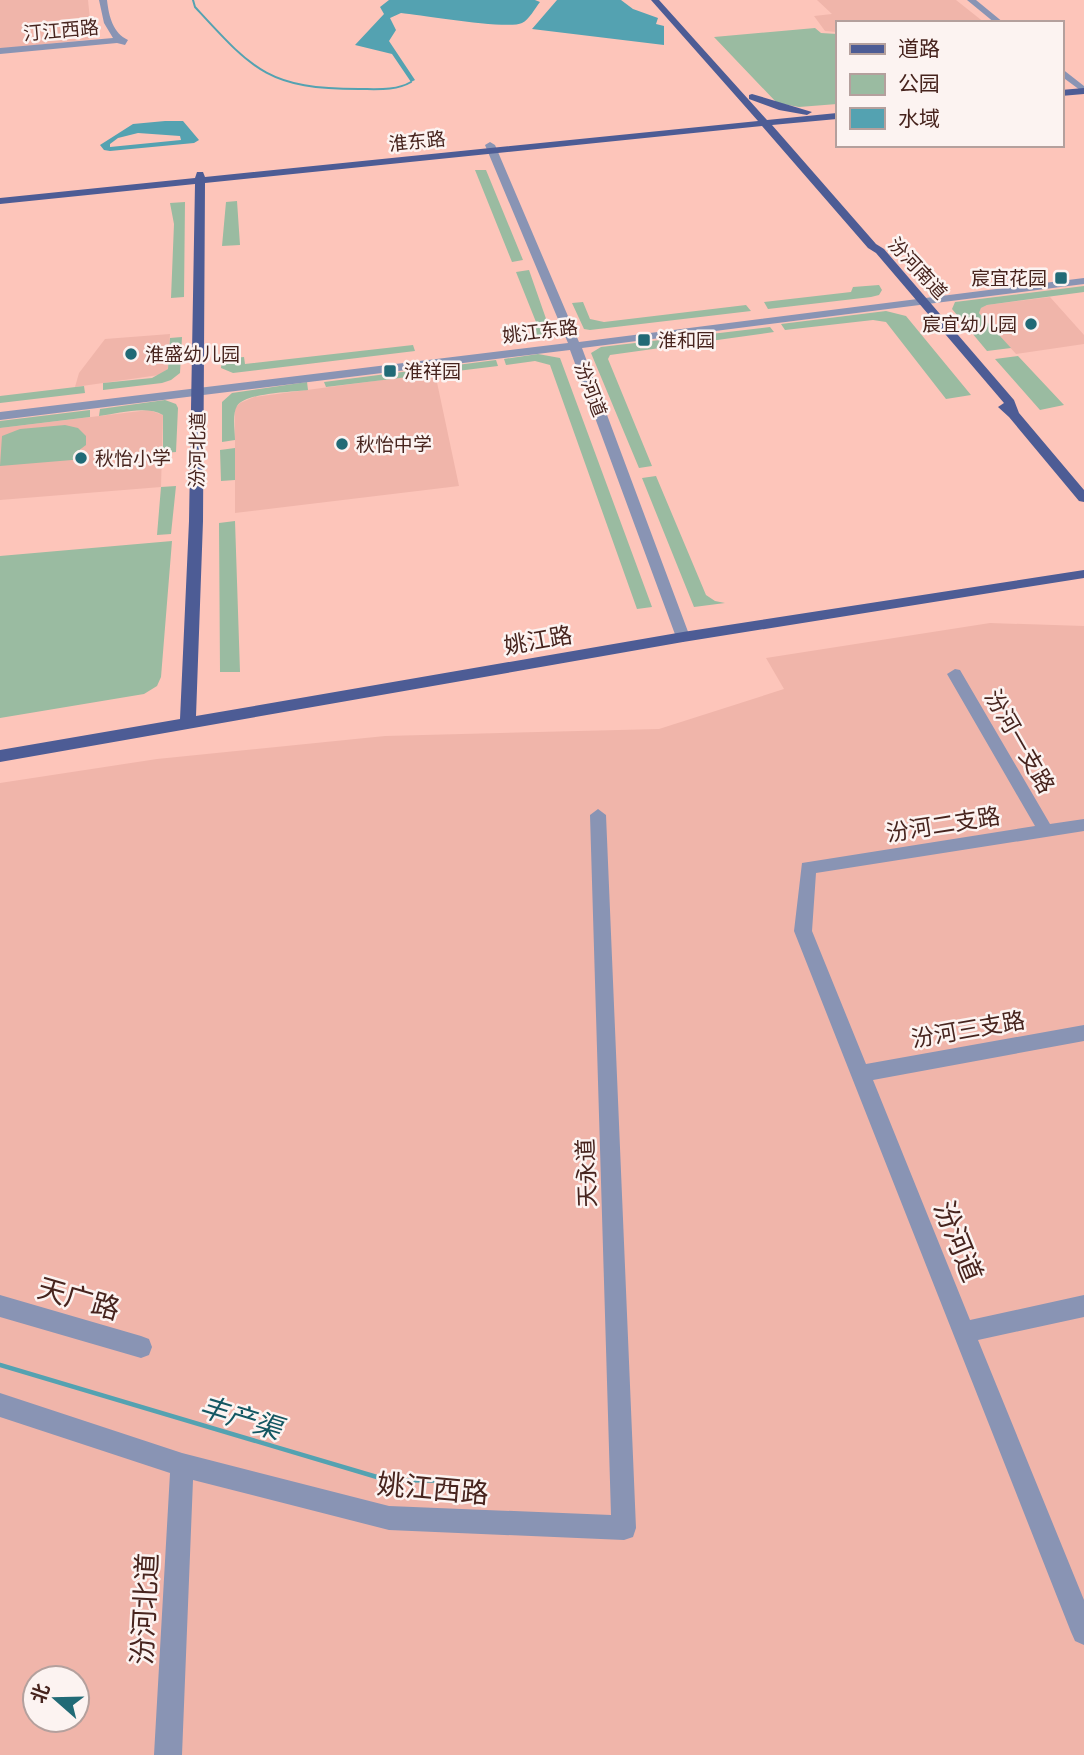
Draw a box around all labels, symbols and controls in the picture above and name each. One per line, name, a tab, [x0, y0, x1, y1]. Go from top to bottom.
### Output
street label: 汀江西路	[22, 16, 100, 44]
legend	[836, 21, 1063, 147]
text: 道路	[898, 36, 940, 61]
text: 公园	[898, 71, 940, 96]
text: 水域	[898, 106, 940, 131]
street label: 淮东路	[387, 127, 447, 155]
street label: 汾河南道	[884, 233, 952, 303]
place label: 宸宜花园	[971, 267, 1047, 289]
marker: 宸宜花园	[1053, 270, 1069, 286]
place label: 宸宜幼儿园	[922, 313, 1017, 335]
street label: 姚江东路	[501, 315, 579, 347]
marker: 宸宜幼儿园	[1023, 316, 1039, 332]
place label: 淮和园	[658, 329, 715, 351]
marker: 淮和园	[636, 332, 652, 348]
place label: 淮盛幼儿园	[145, 343, 240, 365]
marker: 淮盛幼儿园	[123, 346, 139, 362]
street label: 汾河道	[571, 358, 611, 420]
place label: 淮祥园	[404, 360, 461, 382]
marker: 淮祥园	[382, 363, 398, 379]
street label: 汾河北道	[185, 412, 209, 488]
place label: 秋怡中学	[356, 433, 432, 455]
marker: 秋怡中学	[334, 436, 350, 452]
place label: 秋怡小学	[95, 447, 171, 469]
marker: 秋怡小学	[73, 450, 89, 466]
street label: 姚江路	[502, 621, 574, 659]
street label: 汾河一支路	[980, 684, 1060, 798]
street label: 汾河二支路	[884, 802, 1002, 846]
street label: 汾河三支路	[909, 1006, 1027, 1052]
street label: 天永道	[571, 1138, 601, 1208]
street label: 汾河道	[928, 1196, 990, 1286]
street label: 天广路	[34, 1271, 124, 1325]
water label: 丰产渠	[196, 1389, 290, 1446]
street label: 姚江西路	[376, 1467, 490, 1509]
street label: 汾河北道	[125, 1552, 163, 1666]
north arrow	[21, 1664, 91, 1734]
text: 北	[26, 1680, 54, 1706]

